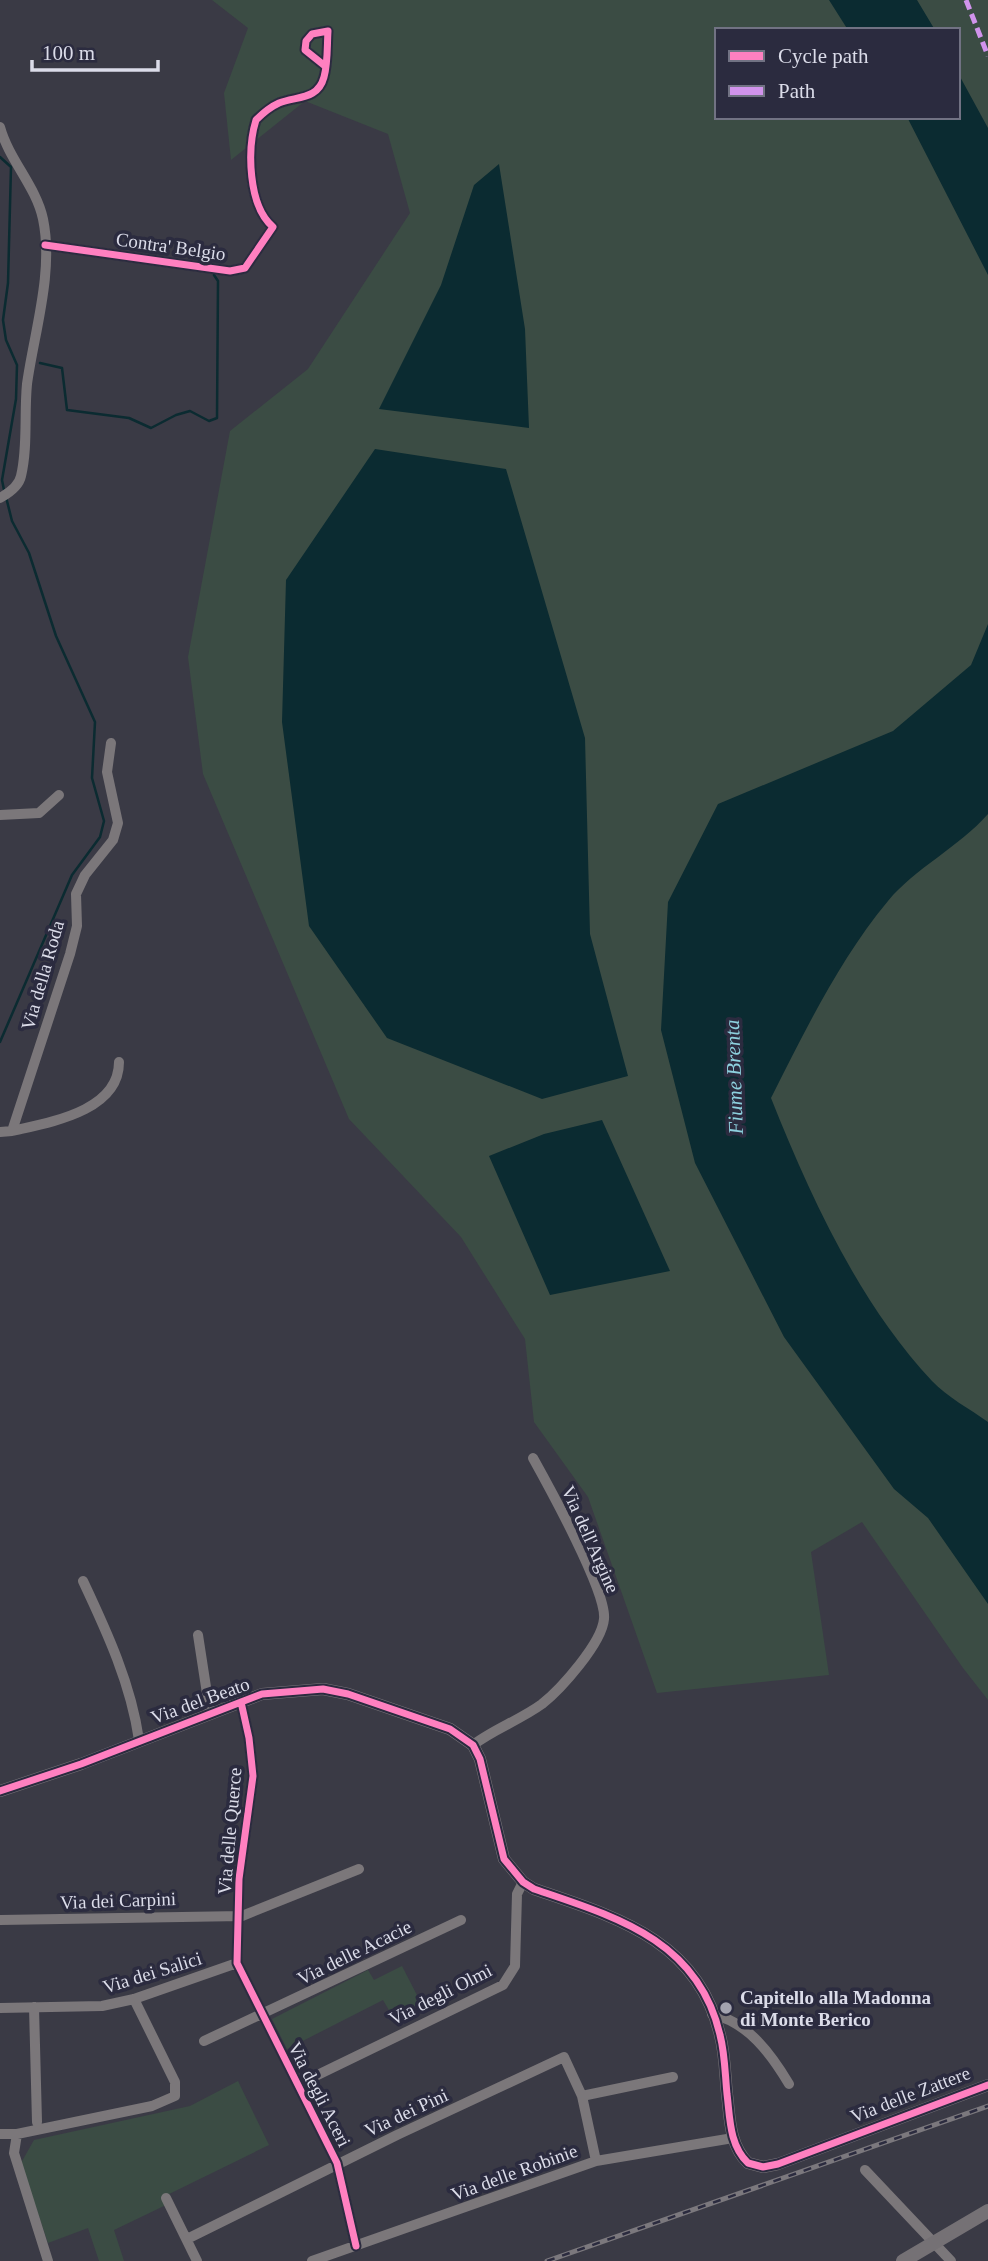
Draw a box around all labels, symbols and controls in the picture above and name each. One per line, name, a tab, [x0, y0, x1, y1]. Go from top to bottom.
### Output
scale bar	[32, 28, 158, 72]
legend	[715, 28, 960, 119]
text: 100 m	[42, 41, 95, 65]
text: Cycle path	[778, 44, 869, 68]
text: Path	[778, 79, 816, 103]
street label: Contra' Belgio	[115, 228, 227, 265]
street label: Via della Roda	[17, 917, 68, 1032]
water label: Fiume Brenta	[720, 1019, 748, 1136]
street label: Via dell'Argine	[557, 1482, 624, 1596]
street label: Via del Beato	[148, 1673, 252, 1728]
street label: Via delle Querce	[213, 1767, 246, 1896]
street label: Via dei Carpini	[60, 1888, 176, 1913]
street label: Via delle Acacie	[294, 1916, 415, 1989]
street label: Via dei Salici	[100, 1947, 204, 1997]
street label: Via degli Olmi	[385, 1959, 495, 2029]
place label: Capitello alla Madonna di Monte Berico	[740, 1987, 932, 2030]
marker: Capitello alla Madonna di Monte Berico	[718, 2000, 734, 2016]
street label: Via degli Aceri	[284, 2038, 355, 2150]
street label: Via delle Zattere	[847, 2062, 973, 2127]
street label: Via dei Pini	[361, 2084, 451, 2141]
street label: Via delle Robinie	[448, 2140, 580, 2205]

